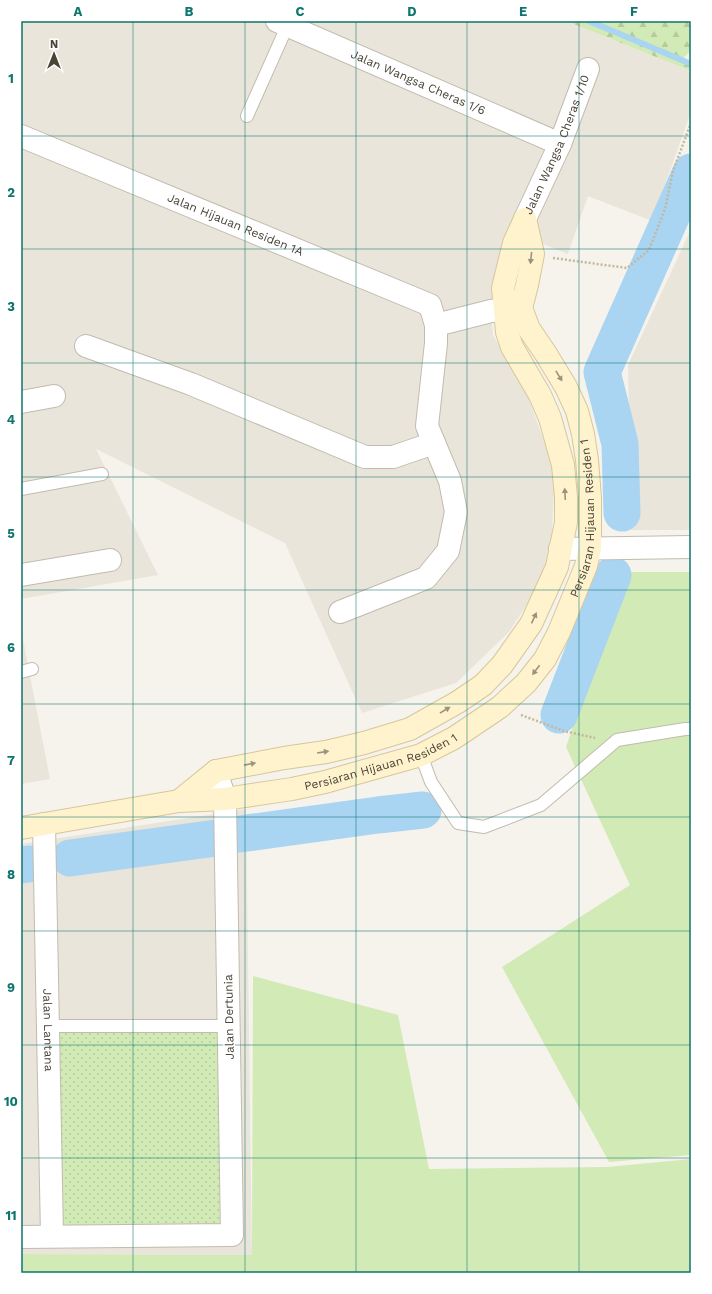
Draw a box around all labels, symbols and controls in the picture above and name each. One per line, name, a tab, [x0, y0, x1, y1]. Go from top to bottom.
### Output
text: A	[74, 4, 83, 19]
text: B	[185, 4, 194, 19]
text: C	[296, 4, 305, 19]
text: D	[407, 4, 417, 19]
text: E	[519, 4, 527, 19]
text: F	[630, 4, 638, 19]
north arrow	[34, 34, 74, 74]
text: N	[50, 38, 58, 51]
street label: Jalan Wangsa Cheras 1/6	[349, 47, 488, 118]
text: 1	[8, 71, 14, 86]
street label: Jalan Wangsa Cheras 1/10	[521, 73, 592, 217]
text: 2	[7, 185, 15, 200]
street label: Jalan Hijauan Residen 1A	[165, 190, 306, 259]
one-way arrow	[528, 251, 535, 264]
text: 3	[7, 299, 15, 314]
one-way arrow	[556, 370, 563, 382]
text: 4	[7, 412, 16, 427]
street label: Persiaran Hijauan Residen 1	[567, 438, 597, 599]
one-way arrow	[562, 488, 569, 500]
text: 5	[7, 526, 15, 541]
one-way arrow	[531, 613, 537, 624]
text: 6	[7, 640, 15, 655]
one-way arrow	[533, 665, 541, 675]
one-way arrow	[439, 706, 451, 713]
street label: Persiaran Hijauan Residen 1	[303, 731, 460, 793]
one-way arrow	[317, 749, 329, 755]
text: 7	[7, 753, 15, 768]
one-way arrow	[244, 761, 256, 767]
text: 8	[7, 867, 15, 882]
street label: Jalan Dertunia	[221, 974, 237, 1060]
text: 9	[7, 980, 15, 995]
street label: Jalan Lantana	[40, 988, 56, 1072]
text: 10	[4, 1094, 18, 1109]
text: 11	[5, 1208, 17, 1223]

